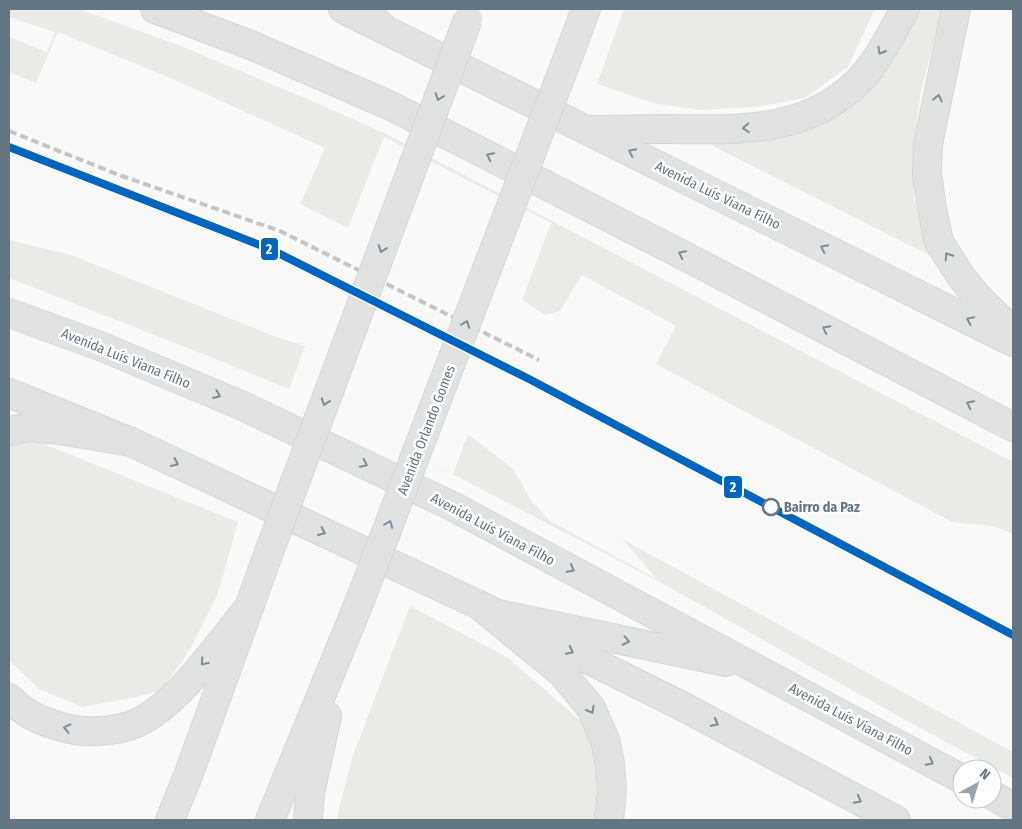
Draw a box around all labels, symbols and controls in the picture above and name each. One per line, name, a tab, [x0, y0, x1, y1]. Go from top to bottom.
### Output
one-way arrow	[877, 45, 887, 54]
one-way arrow	[435, 92, 445, 101]
one-way arrow	[932, 93, 943, 102]
one-way arrow	[742, 122, 750, 133]
one-way arrow	[628, 148, 637, 158]
one-way arrow	[486, 152, 495, 163]
street label: Avenida Luís Viana Filho	[652, 158, 783, 233]
line badge: 2	[260, 237, 279, 261]
text: 2	[265, 241, 273, 258]
one-way arrow	[378, 244, 388, 253]
one-way arrow	[820, 244, 829, 254]
one-way arrow	[678, 250, 687, 260]
one-way arrow	[944, 252, 954, 261]
one-way arrow	[966, 316, 975, 326]
one-way arrow	[460, 320, 470, 328]
street label: Avenida Luís Viana Filho	[59, 325, 193, 392]
one-way arrow	[822, 325, 831, 335]
street label: Avenida Orlando Gomes	[394, 363, 459, 498]
one-way arrow	[212, 389, 221, 399]
one-way arrow	[321, 397, 331, 405]
one-way arrow	[966, 400, 975, 410]
one-way arrow	[170, 457, 179, 467]
one-way arrow	[359, 457, 368, 468]
line badge: 2	[723, 475, 743, 499]
text: 2	[729, 479, 737, 496]
street label: Avenida Luís Viana Filho	[428, 490, 558, 569]
marker: Bairro da Paz	[762, 498, 780, 516]
place label: Bairro da Paz	[784, 499, 860, 516]
one-way arrow	[383, 521, 393, 529]
one-way arrow	[317, 525, 326, 536]
one-way arrow	[566, 563, 575, 573]
one-way arrow	[622, 635, 631, 646]
one-way arrow	[565, 644, 574, 655]
one-way arrow	[201, 656, 209, 665]
street label: Avenida Luís Viana Filho	[786, 680, 916, 759]
one-way arrow	[584, 704, 594, 713]
one-way arrow	[710, 717, 719, 727]
one-way arrow	[62, 723, 71, 734]
one-way arrow	[925, 756, 934, 766]
north arrow	[952, 759, 1002, 809]
text: N	[976, 765, 993, 784]
one-way arrow	[853, 794, 862, 804]

